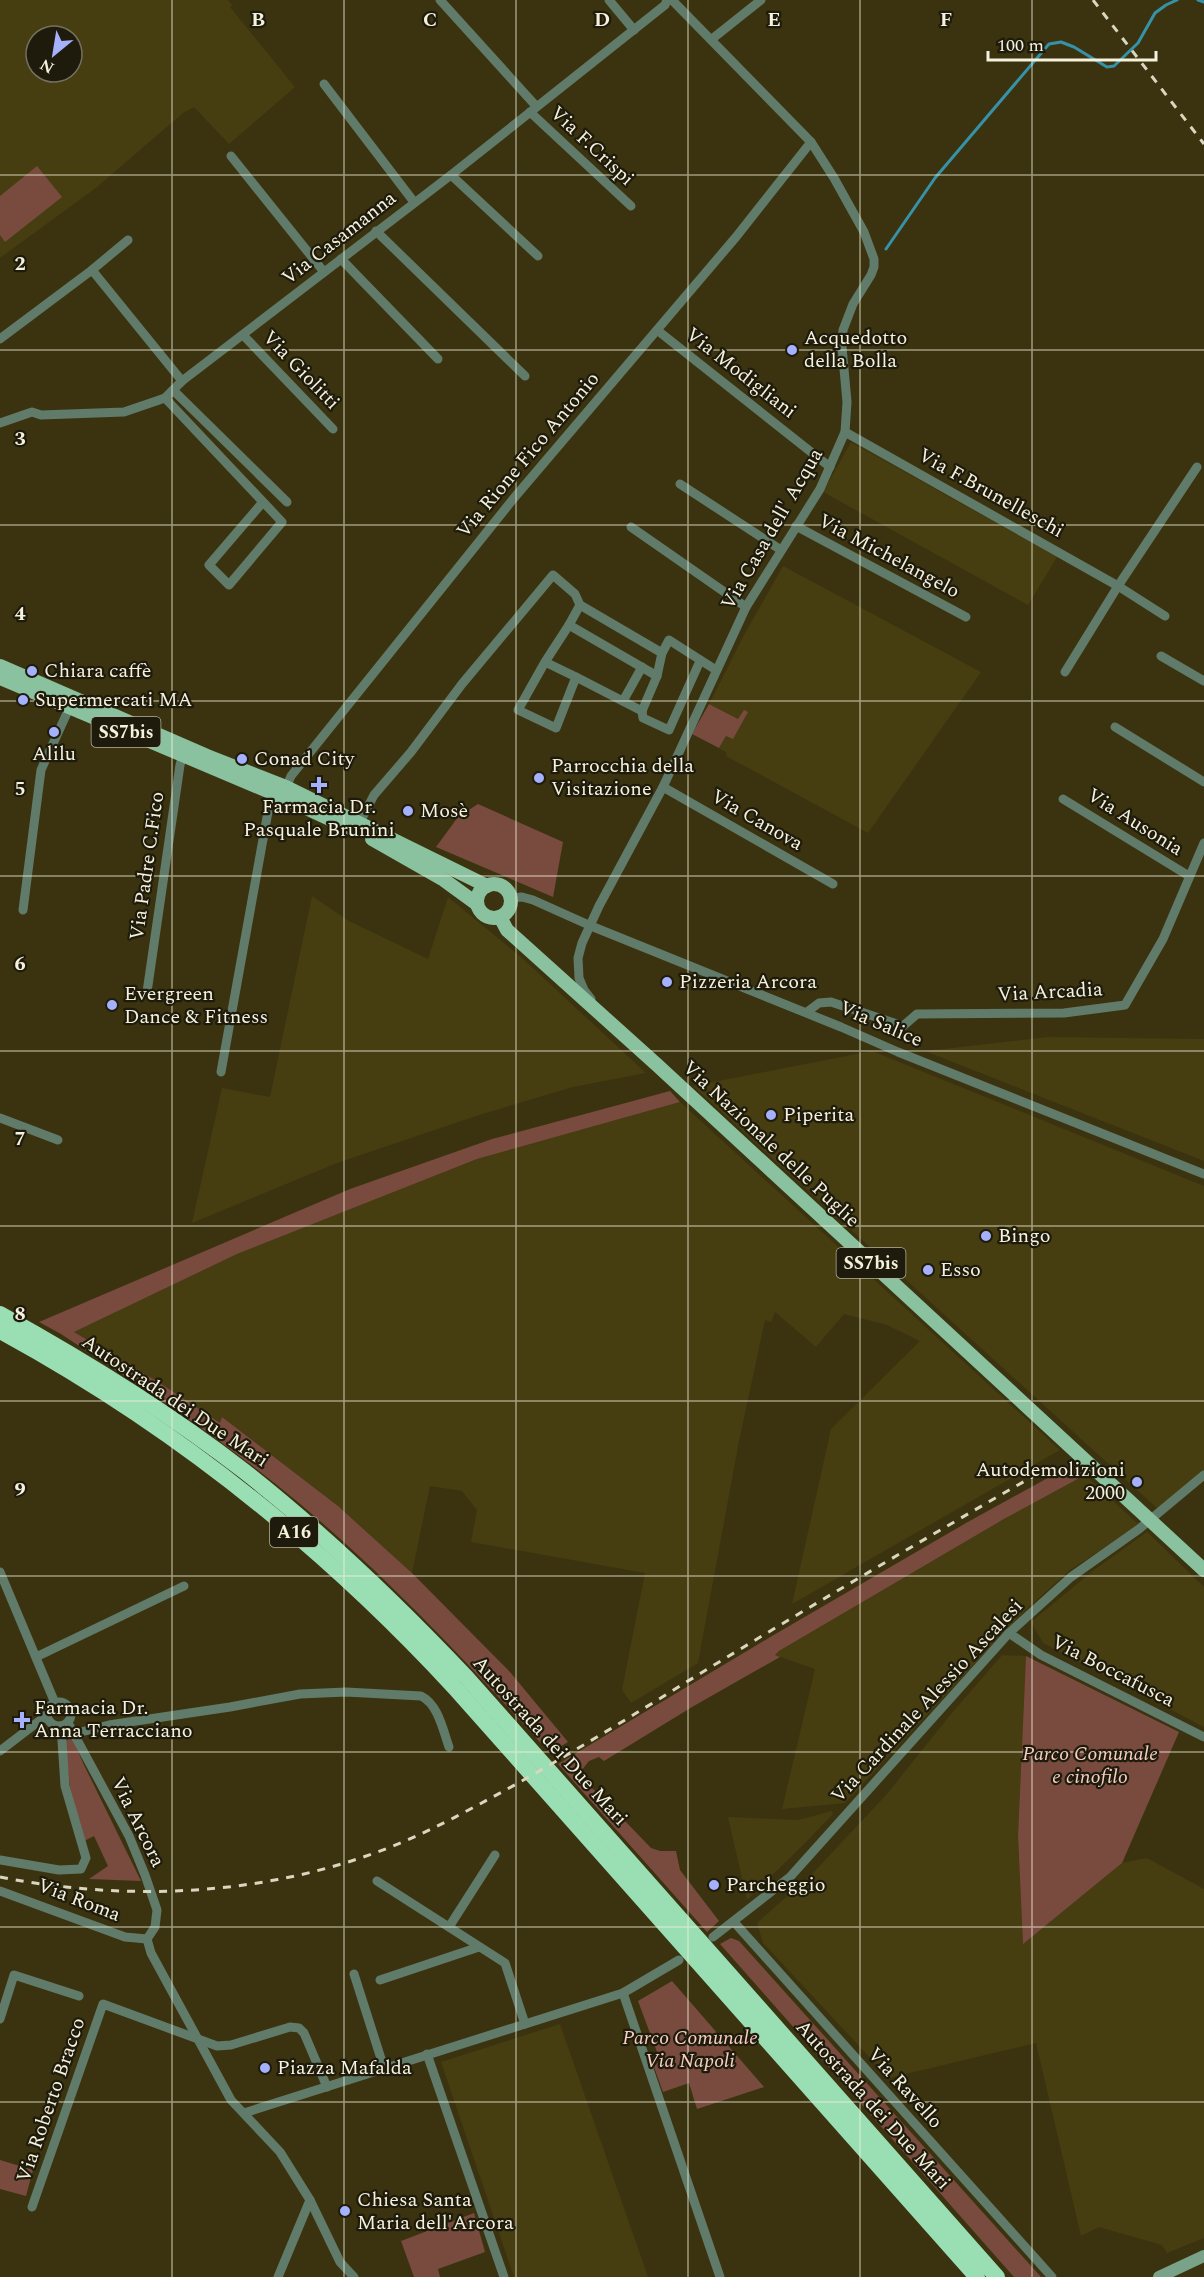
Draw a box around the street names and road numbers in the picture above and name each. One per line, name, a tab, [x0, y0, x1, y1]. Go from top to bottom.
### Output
street label: Via F.Crispi	[543, 99, 641, 193]
street label: Via Casamanna	[275, 183, 403, 292]
street label: Via Modigliani	[679, 320, 803, 426]
street label: Via Giolitti	[255, 323, 347, 417]
street label: Via Rione Fico Antonio	[449, 365, 607, 545]
street label: Via F.Brunelleschi	[913, 440, 1069, 546]
street label: Via Casa dell' Acqua	[713, 442, 831, 616]
street label: Via Michelangelo	[813, 506, 965, 606]
road number: SS7bis	[92, 717, 160, 747]
street label: Via Ausonia	[1081, 780, 1189, 864]
street label: Via Canova	[705, 782, 809, 859]
street label: Via Padre C.Fico	[122, 790, 172, 942]
street label: Via Arcadia	[997, 974, 1104, 1010]
street label: Via Salice	[835, 993, 927, 1055]
street label: Via Nazionale delle Puglie	[675, 1053, 867, 1235]
road number: SS7bis	[836, 1248, 906, 1278]
street label: Autostrada dei Due Mari	[75, 1327, 275, 1475]
road number: A16	[270, 1517, 318, 1547]
street label: Via Cardinale Alessio Ascalesi	[824, 1592, 1030, 1810]
street label: Via Boccafusca	[1046, 1627, 1180, 1715]
street label: Autostrada dei Due Mari	[465, 1649, 635, 1833]
street label: Via Arcora	[103, 1772, 173, 1872]
street label: Via Roma	[33, 1870, 125, 1930]
street label: Autostrada dei Due Mari	[788, 2013, 958, 2197]
street label: Via Roberto Bracco	[9, 2014, 93, 2186]
street label: Via Ravello	[860, 2040, 950, 2136]

